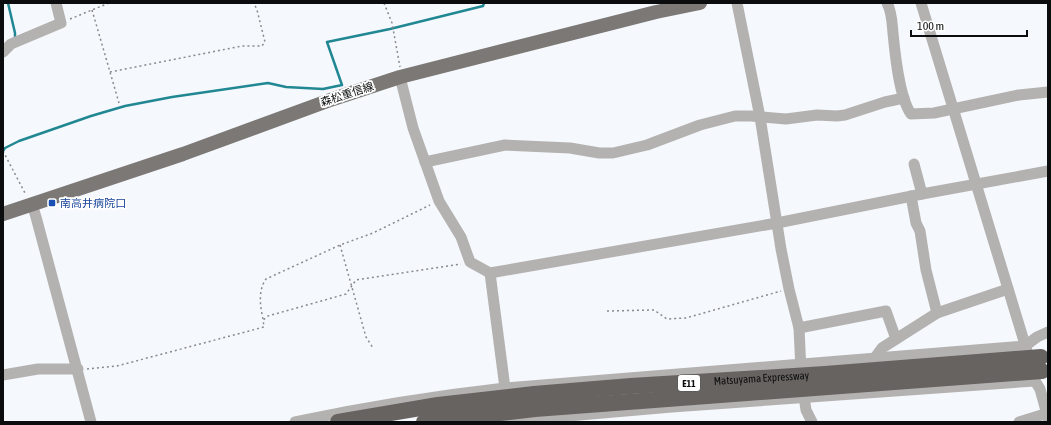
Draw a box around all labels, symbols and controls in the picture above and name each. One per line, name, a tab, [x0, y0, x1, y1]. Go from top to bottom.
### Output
scale bar	[911, 12, 1027, 38]
text: 100 m	[917, 19, 944, 33]
street label: 森松重信線	[319, 80, 375, 108]
place label: 南高井病院口	[60, 197, 126, 209]
marker: 南高井病院口	[47, 198, 57, 208]
street label: Matsuyama Expressway	[713, 369, 810, 387]
road number: E11	[678, 375, 700, 391]

